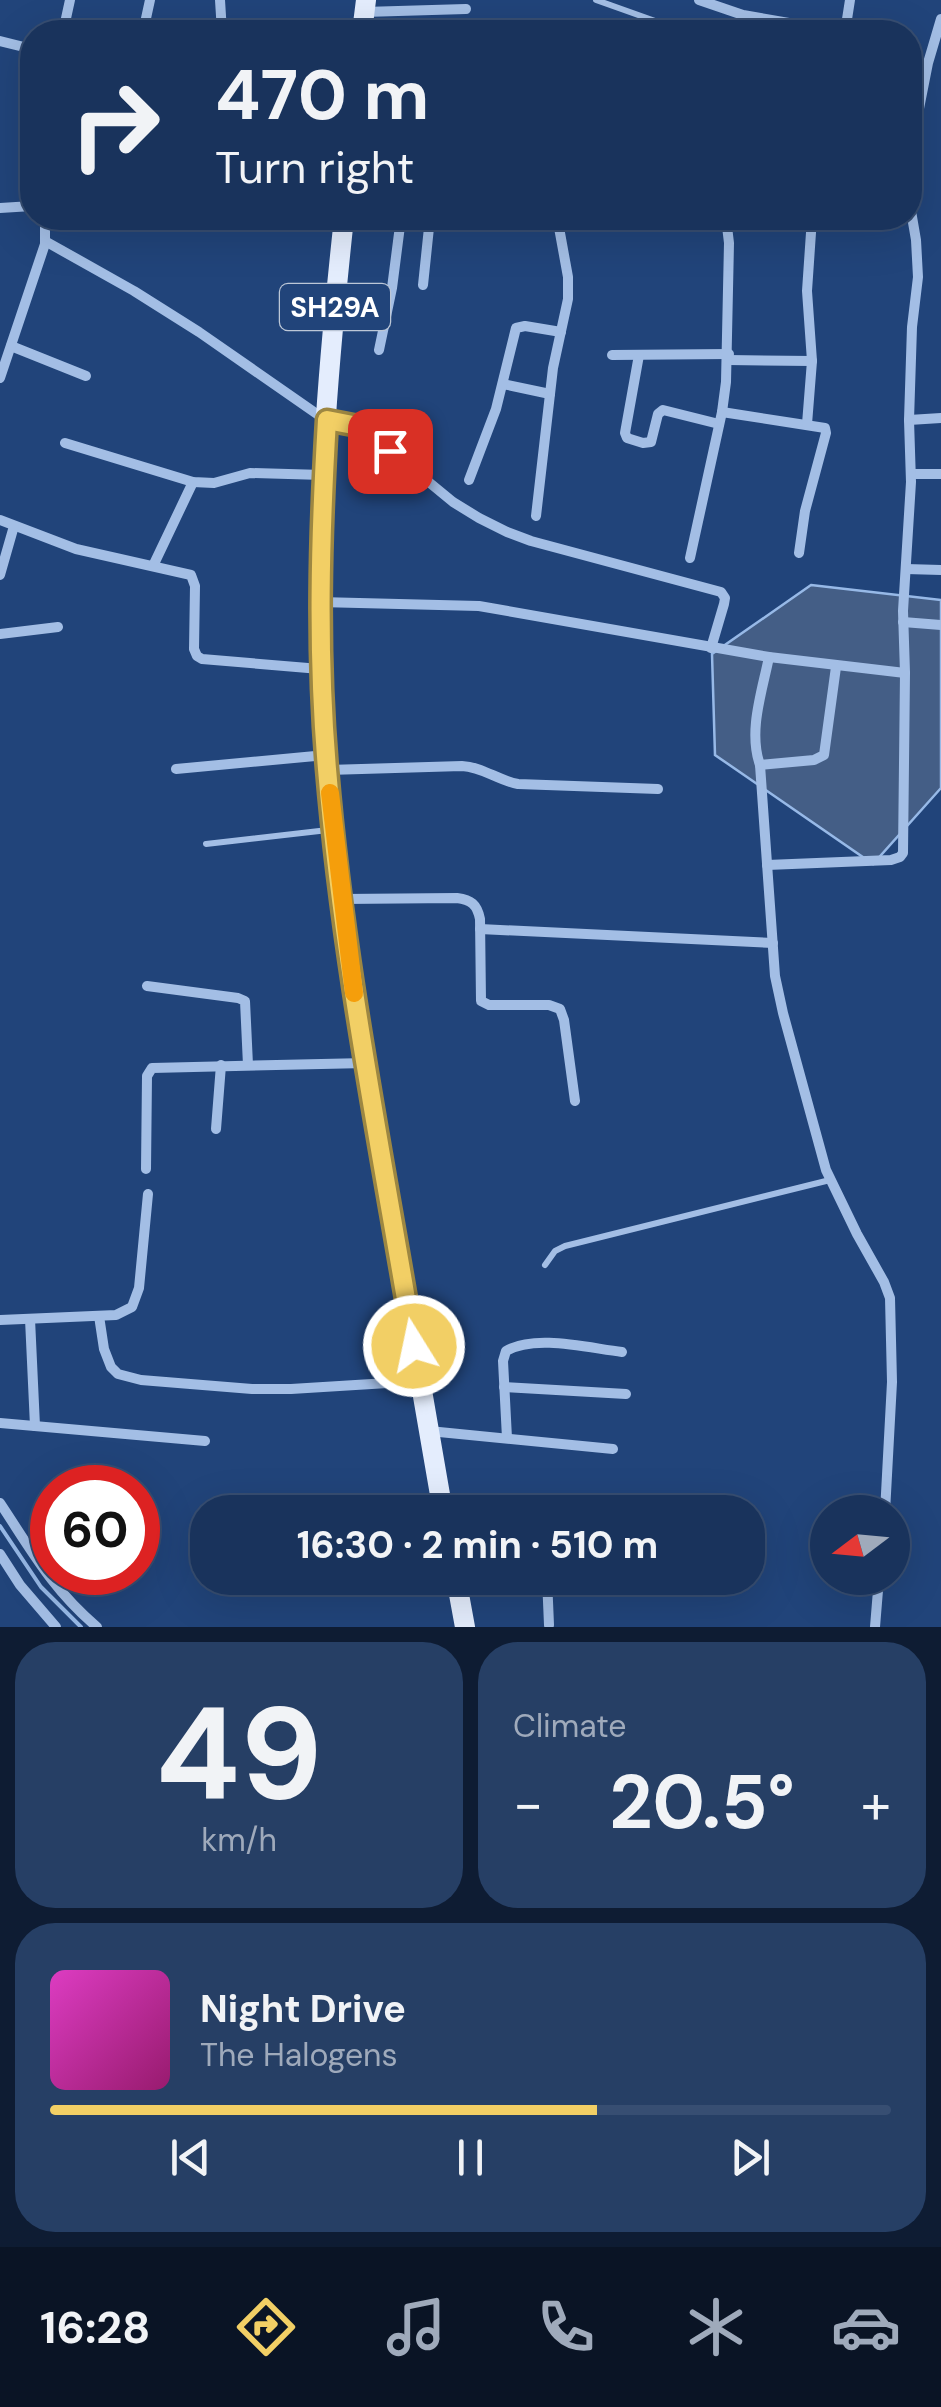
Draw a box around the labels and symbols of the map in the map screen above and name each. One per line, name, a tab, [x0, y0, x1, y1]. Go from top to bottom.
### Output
road number: SH29A	[280, 284, 390, 330]
pin	[348, 409, 433, 494]
position arrow	[362, 1294, 466, 1398]
speed limit sign: 60	[30, 1465, 160, 1595]
north arrow	[810, 1495, 910, 1595]

